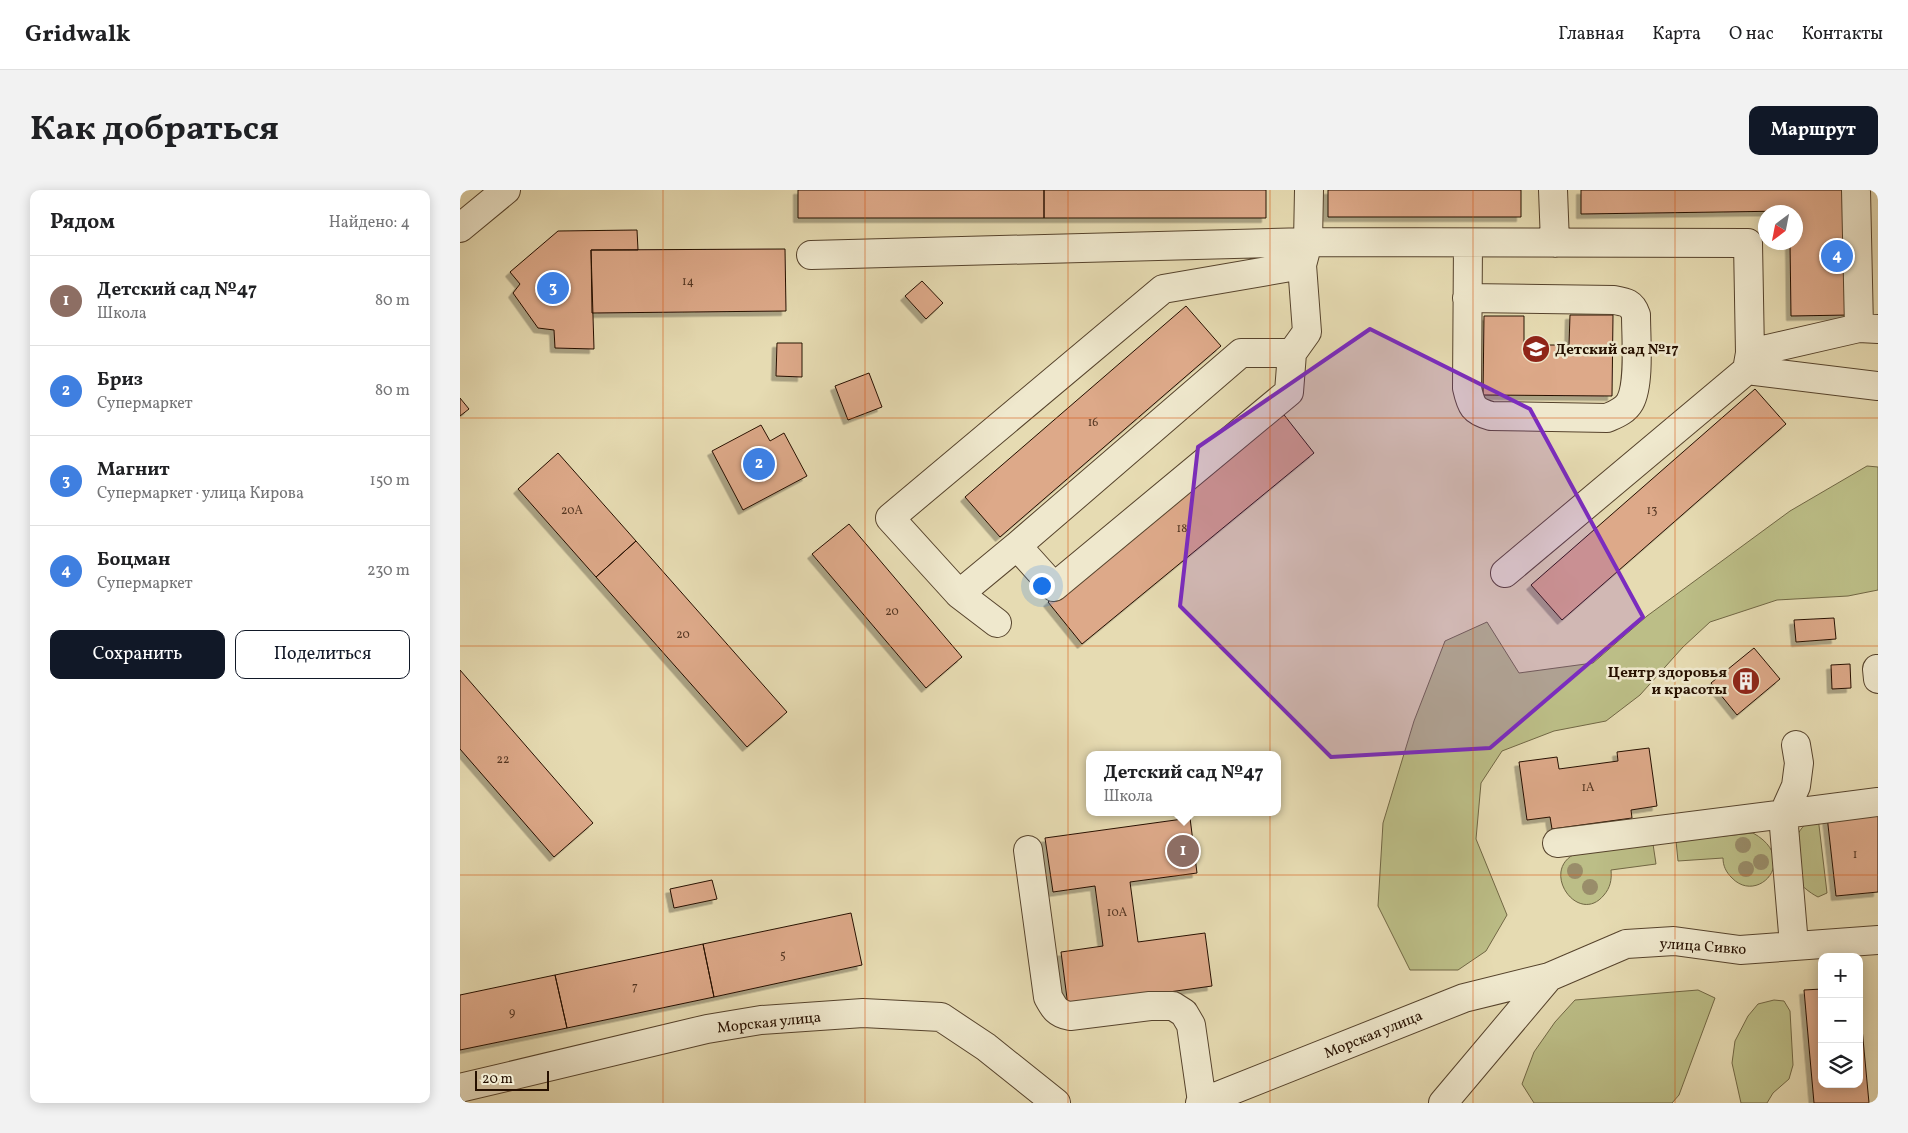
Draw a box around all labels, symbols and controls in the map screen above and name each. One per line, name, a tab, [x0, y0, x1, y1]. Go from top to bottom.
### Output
text: Gridwalk	[25, 18, 131, 52]
text: Главная	[1558, 22, 1624, 47]
text: Карта	[1652, 22, 1701, 47]
text: О нас	[1729, 22, 1774, 47]
text: Контакты	[1802, 22, 1883, 47]
text: Как добраться	[30, 106, 279, 154]
button: Маршрут	[1749, 106, 1878, 155]
north arrow	[1758, 205, 1803, 250]
text: Рядом	[50, 208, 115, 237]
text: Найдено: 4	[329, 212, 410, 234]
pin: 4	[1821, 237, 1853, 275]
pin: 3	[537, 269, 569, 307]
house number: 14	[682, 274, 694, 290]
text: Детский сад №47	[97, 277, 257, 303]
text: 1	[63, 290, 69, 312]
text: 80 m	[375, 290, 410, 312]
text: Школа	[97, 303, 147, 325]
school or university icon: Детский сад №17	[1521, 334, 1551, 364]
place label: Детский сад №17	[1555, 340, 1679, 361]
text: Бриз	[97, 367, 143, 393]
text: 2	[62, 380, 70, 402]
text: 80 m	[375, 380, 410, 402]
text: Супермаркет	[97, 393, 193, 415]
house number: 16	[1088, 415, 1098, 431]
pin: 2	[743, 445, 775, 483]
text: Магнит	[97, 457, 170, 483]
text: 3	[62, 470, 70, 492]
text: 150 m	[369, 470, 410, 492]
text: Супермаркет · улица Кирова	[97, 483, 304, 505]
house number: 20А	[561, 503, 584, 519]
house number: 13	[1647, 503, 1657, 519]
house number: 18	[1177, 521, 1187, 537]
text: Боцман	[97, 547, 170, 573]
text: 4	[61, 560, 71, 582]
text: 230 m	[367, 560, 410, 582]
text: Супермаркет	[97, 573, 193, 595]
your location	[1029, 573, 1055, 599]
house number: 20	[885, 604, 899, 620]
house number: 20	[676, 627, 690, 643]
button: Сохранить	[50, 630, 225, 679]
button: Поделиться	[235, 630, 410, 679]
place label: Центр здоровья и красоты	[1608, 663, 1727, 701]
building icon: Центр здоровья и красоты	[1731, 666, 1761, 696]
popup	[1086, 751, 1281, 816]
house number: 22	[497, 752, 509, 768]
text: Детский сад №47	[1103, 760, 1264, 786]
house number: 1А	[1581, 780, 1595, 796]
text: Школа	[1103, 786, 1153, 808]
pin: 1	[1167, 832, 1199, 870]
house number: 1	[1853, 847, 1857, 863]
house number: 10А	[1107, 905, 1128, 921]
street label: улица Сивко	[1659, 934, 1747, 961]
house number: 5	[780, 948, 786, 964]
map controls	[1818, 953, 1863, 1088]
button: +	[1818, 953, 1863, 998]
house number: 7	[632, 979, 638, 995]
button: −	[1818, 998, 1863, 1043]
house number: 9	[509, 1005, 515, 1021]
street label: Морская улица	[1321, 1006, 1426, 1065]
street label: Морская улица	[716, 1008, 822, 1039]
button: layers	[1818, 1043, 1863, 1088]
scale bar	[475, 1068, 549, 1091]
text: 20 m	[482, 1070, 513, 1089]

